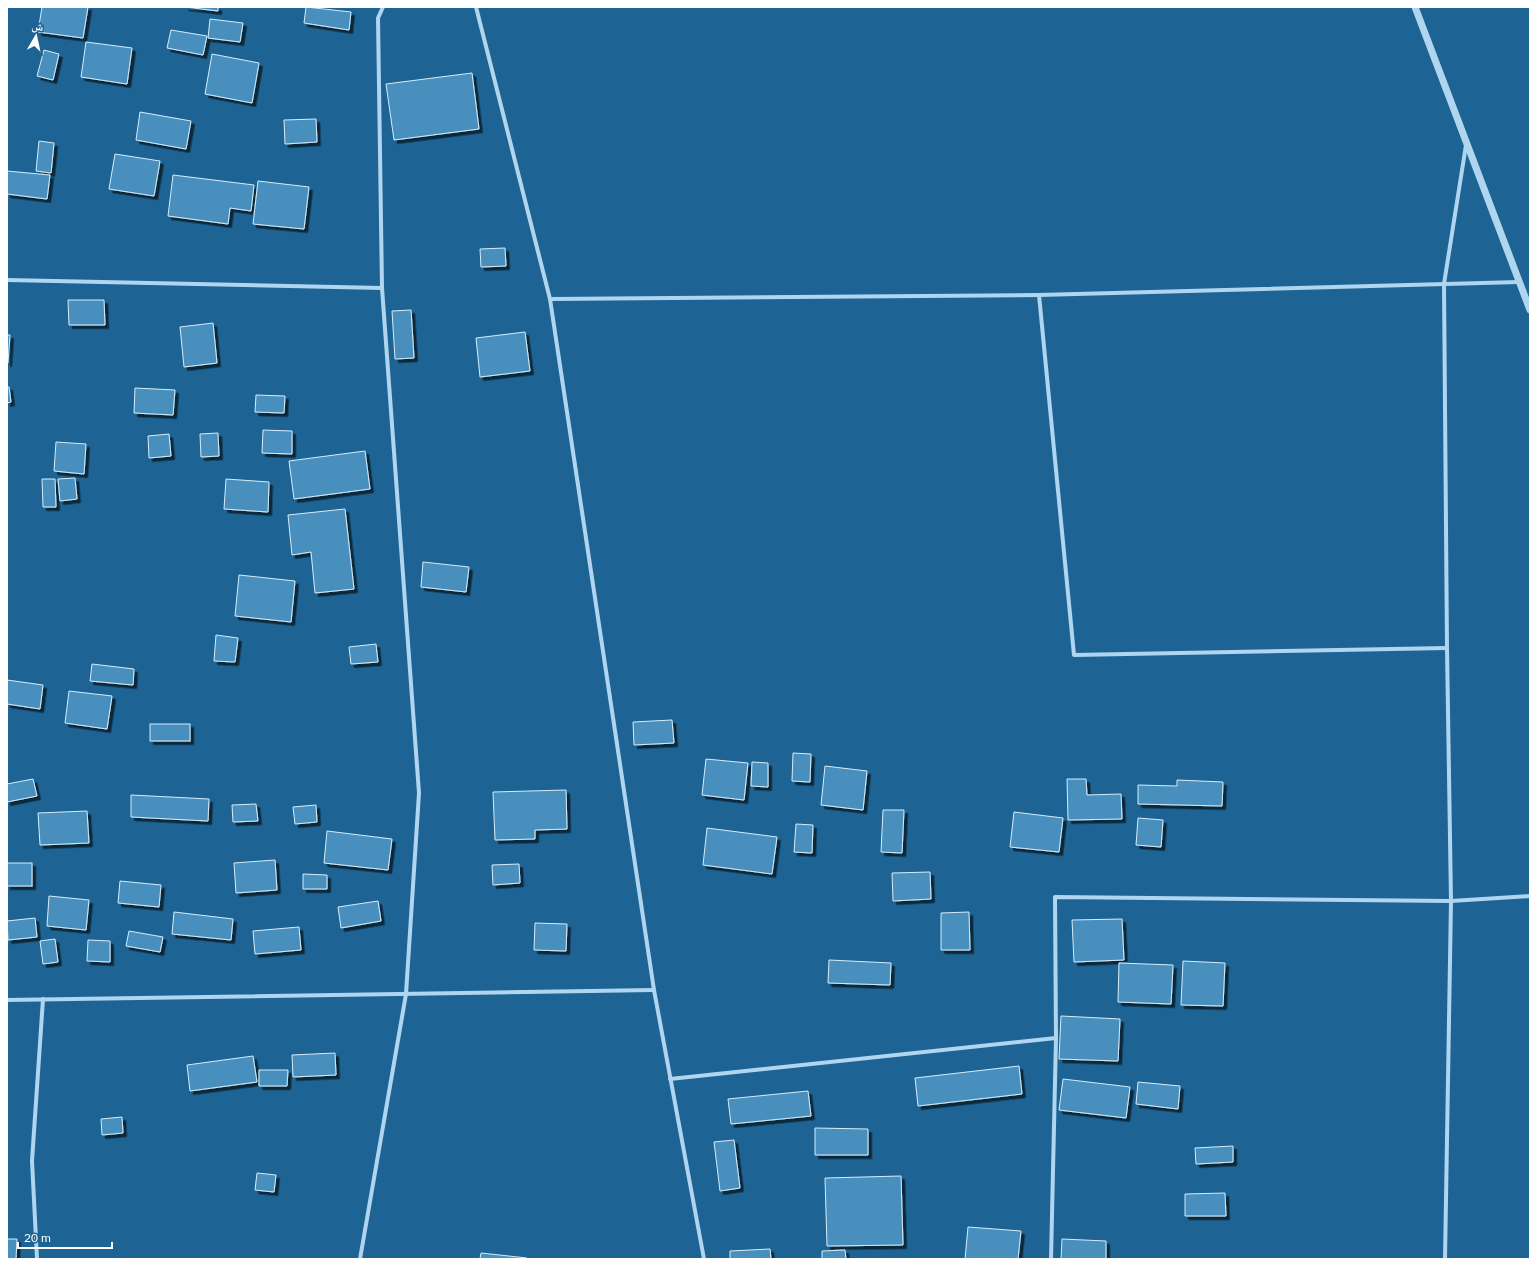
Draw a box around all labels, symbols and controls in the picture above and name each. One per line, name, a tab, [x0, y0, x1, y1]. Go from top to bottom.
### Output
north arrow	[16, 16, 56, 56]
text: ش	[31, 18, 45, 35]
scale bar	[18, 1224, 112, 1250]
text: 20 m	[24, 1230, 51, 1245]

